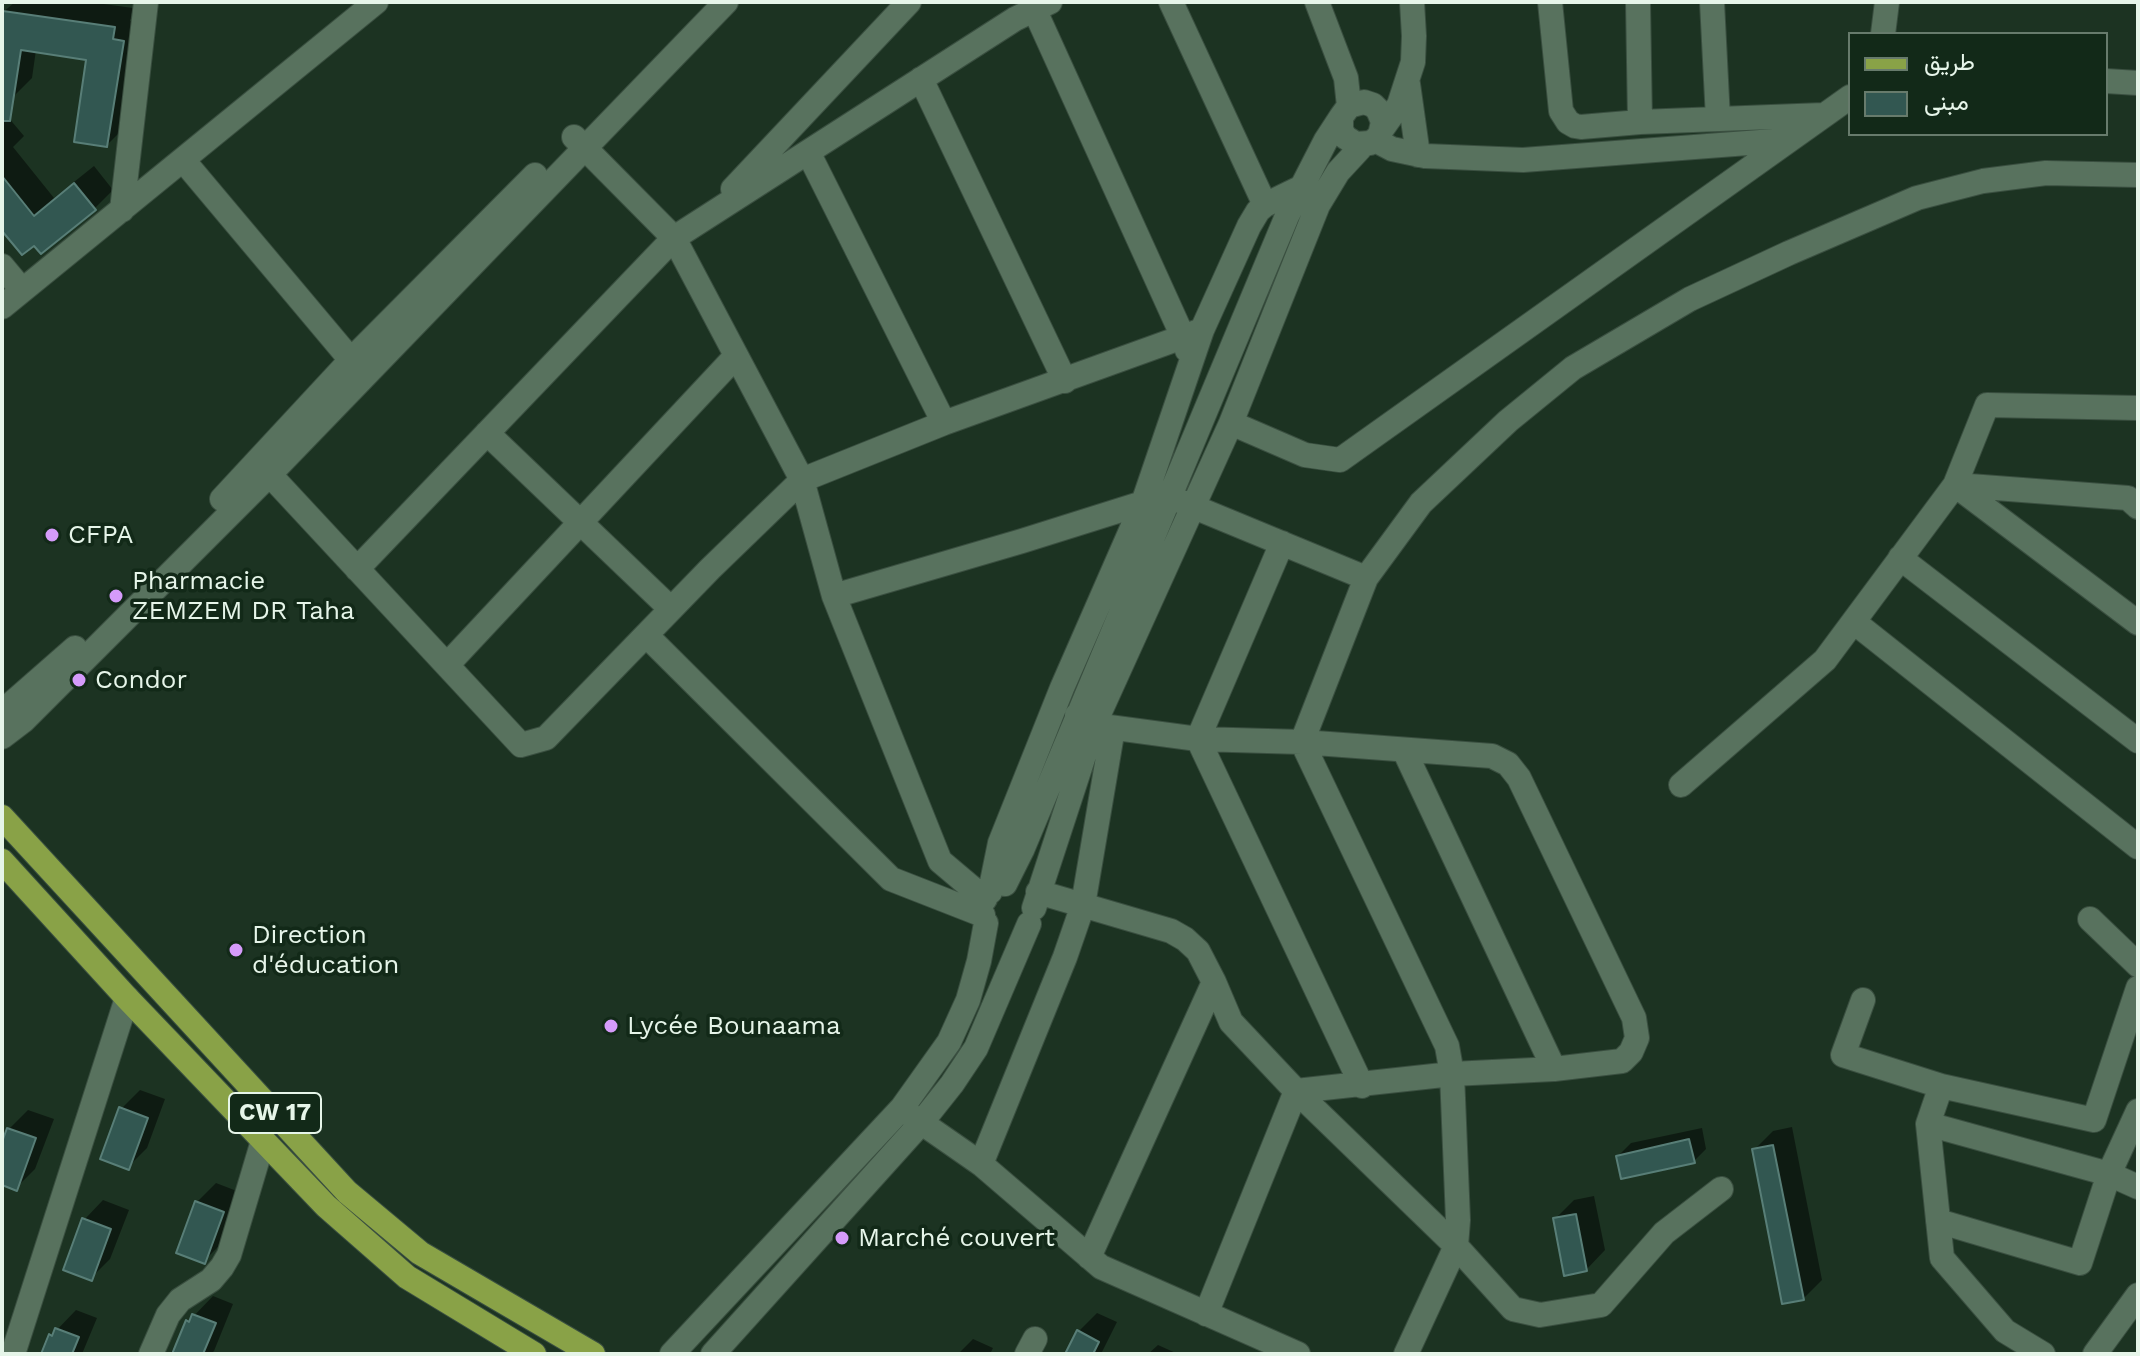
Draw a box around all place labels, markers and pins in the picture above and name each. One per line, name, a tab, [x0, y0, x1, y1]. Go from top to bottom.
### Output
place label: CFPA	[68, 519, 133, 551]
marker: CFPA	[43, 526, 61, 544]
place label: Pharmacie ZEMZEM DR Taha	[132, 565, 355, 626]
marker: Pharmacie ZEMZEM DR Taha	[107, 587, 125, 605]
place label: Condor	[95, 664, 187, 696]
marker: Condor	[70, 671, 88, 689]
place label: Direction d'éducation	[252, 919, 399, 980]
marker: Direction d'éducation	[227, 941, 245, 959]
place label: Lycée Bounaama	[627, 1010, 841, 1042]
marker: Lycée Bounaama	[602, 1017, 620, 1035]
place label: Marché couvert	[858, 1222, 1055, 1254]
marker: Marché couvert	[833, 1229, 851, 1247]

